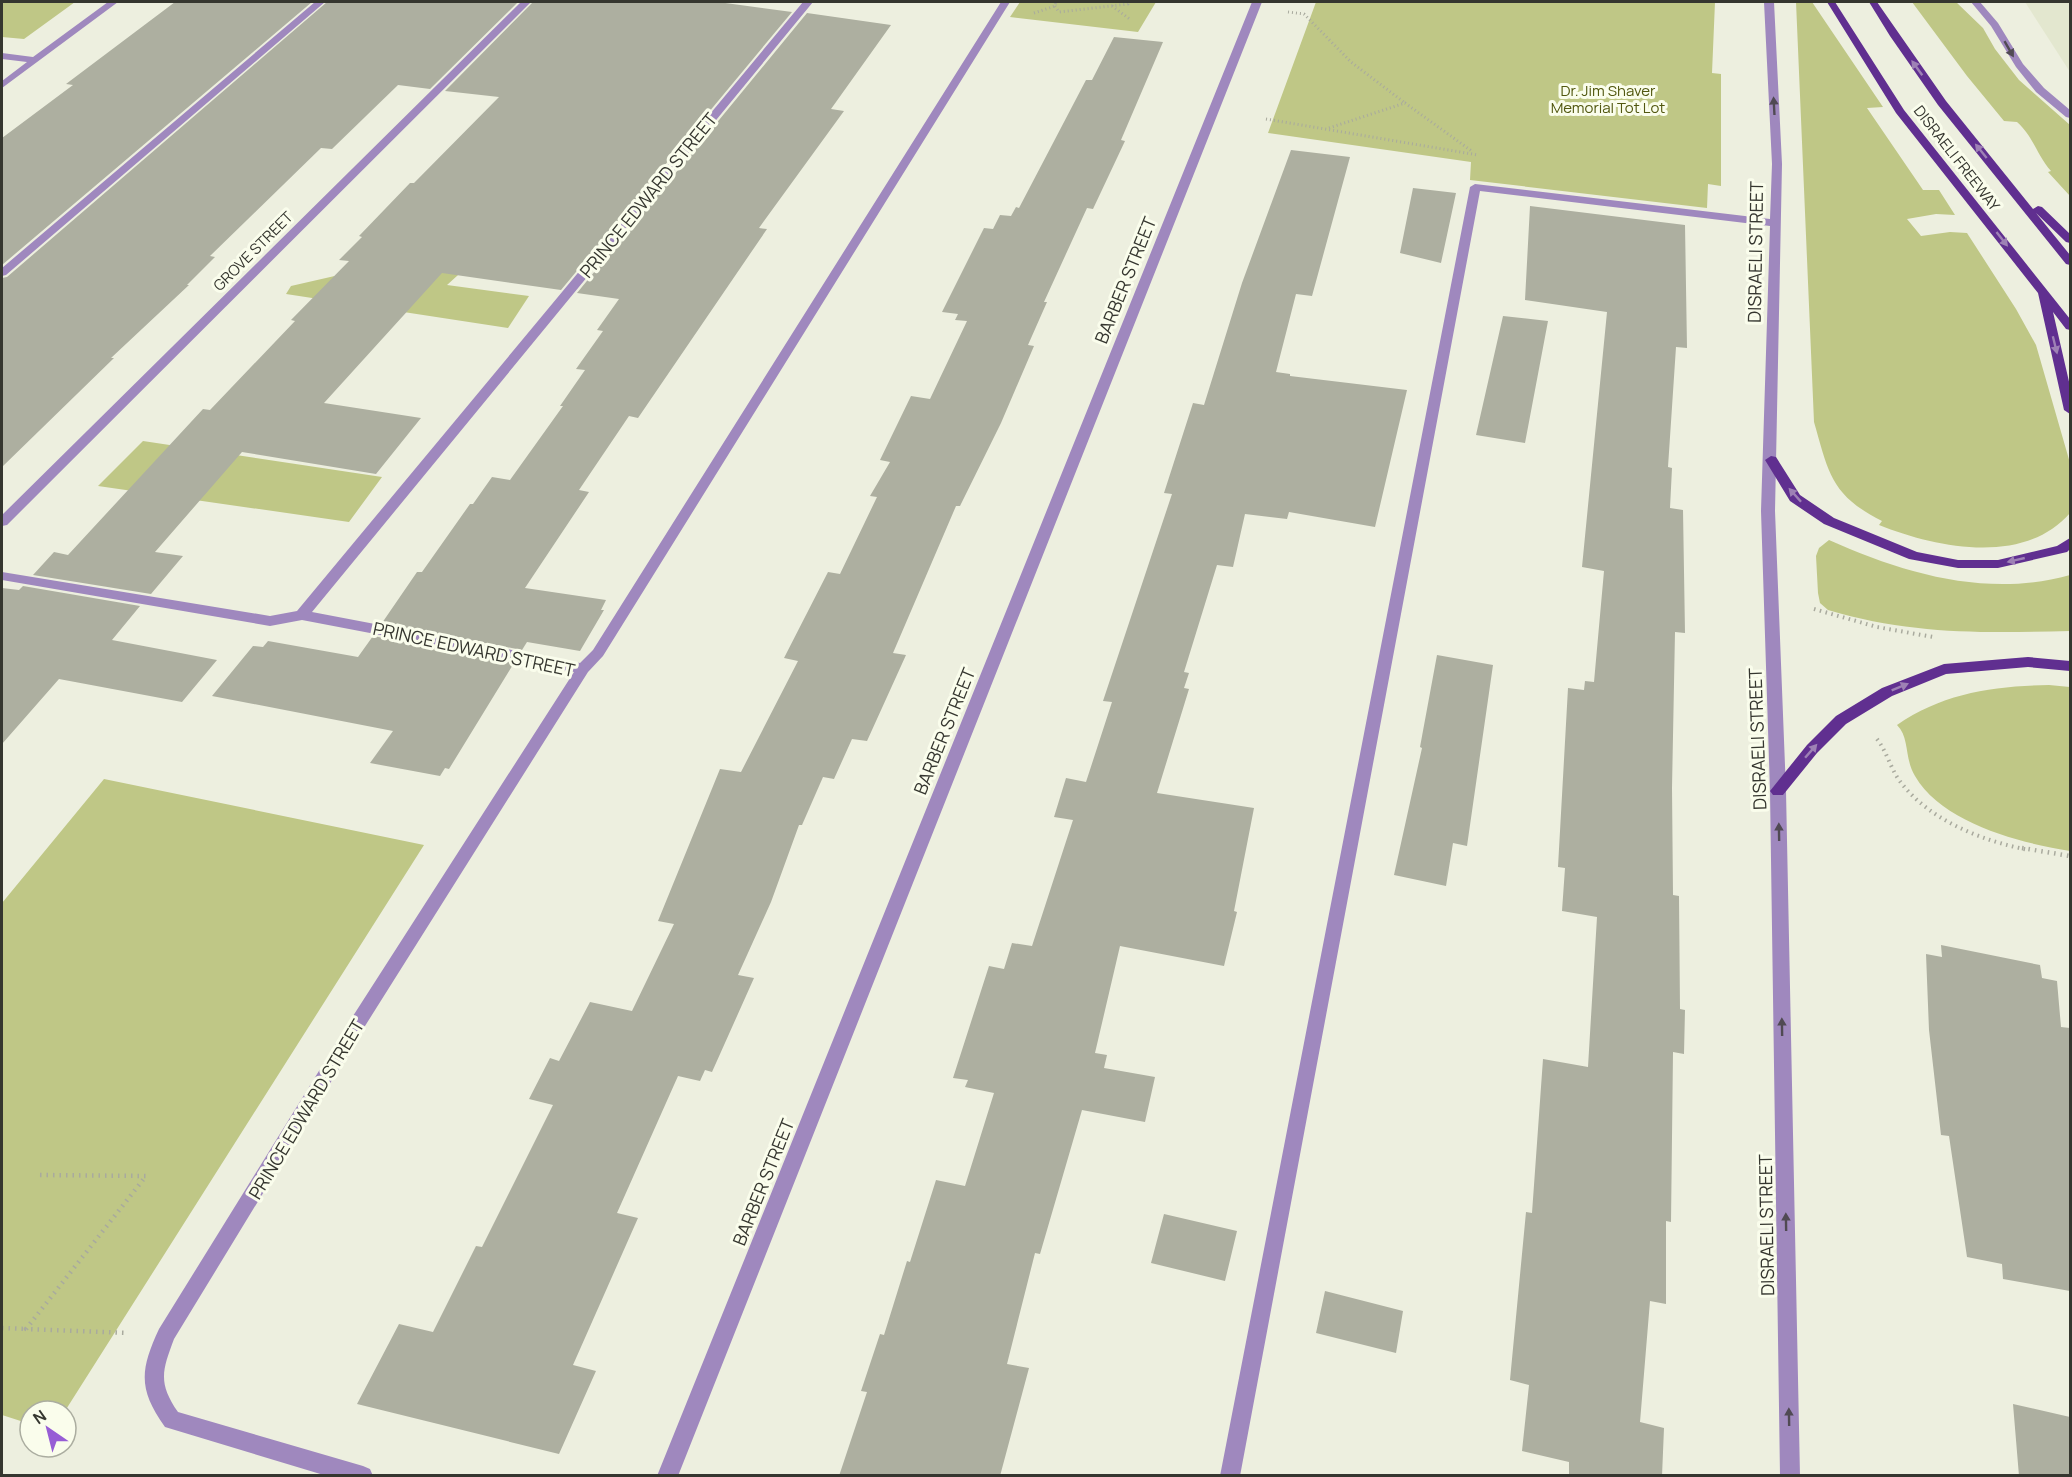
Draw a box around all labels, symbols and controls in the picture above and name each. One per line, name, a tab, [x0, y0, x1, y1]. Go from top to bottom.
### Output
one-way arrow	[2004, 41, 2015, 57]
one-way arrow	[1911, 61, 1923, 77]
park label: Dr. Jim Shaver Memorial Tot Lot	[1551, 80, 1665, 118]
one-way arrow	[1770, 96, 1779, 115]
street label: DISRAELI FREEWAY	[1909, 101, 2005, 216]
street label: PRINCE EDWARD STREET	[574, 107, 722, 283]
one-way arrow	[1975, 144, 1987, 159]
street label: DISRAELI STREET	[1742, 181, 1768, 323]
street label: GROVE STREET	[209, 207, 297, 295]
street label: BARBER STREET	[1089, 213, 1161, 347]
one-way arrow	[1995, 231, 2008, 247]
one-way arrow	[2050, 336, 2060, 355]
one-way arrow	[1788, 488, 1802, 503]
one-way arrow	[2007, 555, 2025, 565]
street label: PRINCE EDWARD STREET	[371, 616, 577, 682]
street label: BARBER STREET	[908, 664, 980, 798]
street label: DISRAELI STREET	[1743, 667, 1771, 810]
one-way arrow	[1891, 681, 1909, 691]
one-way arrow	[1804, 743, 1818, 758]
one-way arrow	[1774, 823, 1784, 842]
street label: PRINCE EDWARD STREET	[243, 1014, 369, 1203]
one-way arrow	[1778, 1018, 1787, 1037]
street label: BARBER STREET	[727, 1115, 799, 1249]
street label: DISRAELI STREET	[1753, 1154, 1779, 1296]
one-way arrow	[1781, 1213, 1791, 1232]
north arrow	[18, 1399, 78, 1459]
text: N	[28, 1404, 50, 1429]
one-way arrow	[1784, 1408, 1794, 1427]

